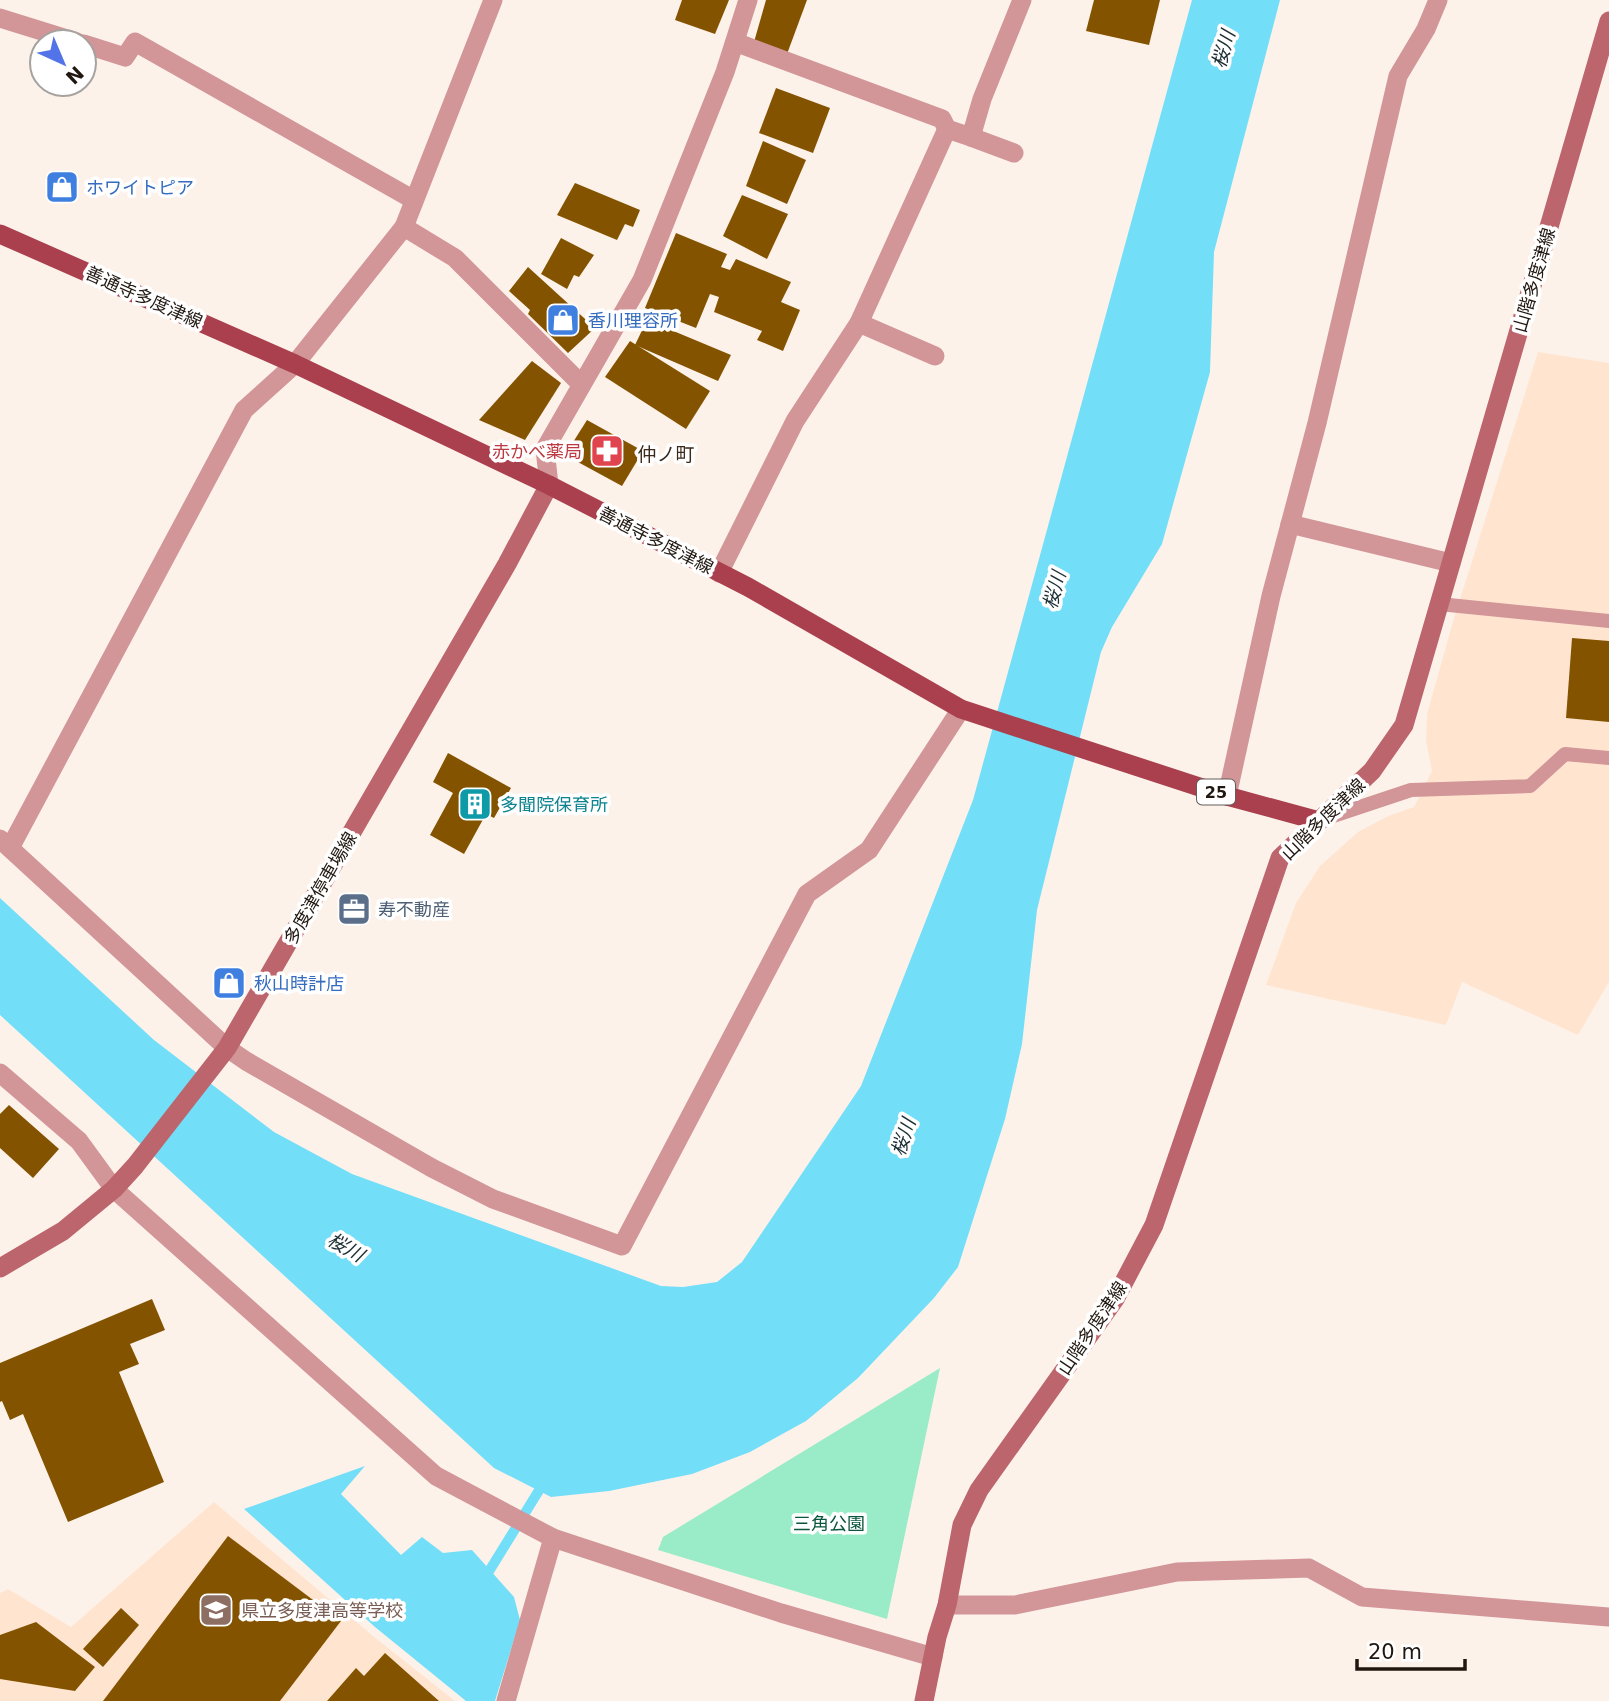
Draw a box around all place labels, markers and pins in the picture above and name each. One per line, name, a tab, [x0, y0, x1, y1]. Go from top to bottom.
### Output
shop icon: ホワイトピア	[43, 168, 81, 206]
place label: ホワイトピア	[86, 177, 194, 198]
shop icon: 香川理容所	[544, 301, 582, 339]
place label: 香川理容所	[588, 310, 678, 331]
pharmacy icon: 赤かべ薬局	[588, 432, 626, 470]
place label: 赤かべ薬局	[492, 441, 582, 462]
building icon: 多聞院保育所	[456, 785, 494, 823]
place label: 多聞院保育所	[500, 794, 608, 815]
office icon: 寿不動産	[335, 890, 373, 928]
place label: 寿不動産	[378, 899, 450, 920]
shop icon: 秋山時計店	[210, 964, 248, 1002]
place label: 秋山時計店	[254, 973, 344, 994]
school or university icon: 県立多度津高等学校	[197, 1591, 235, 1629]
place label: 県立多度津高等学校	[241, 1600, 403, 1621]

